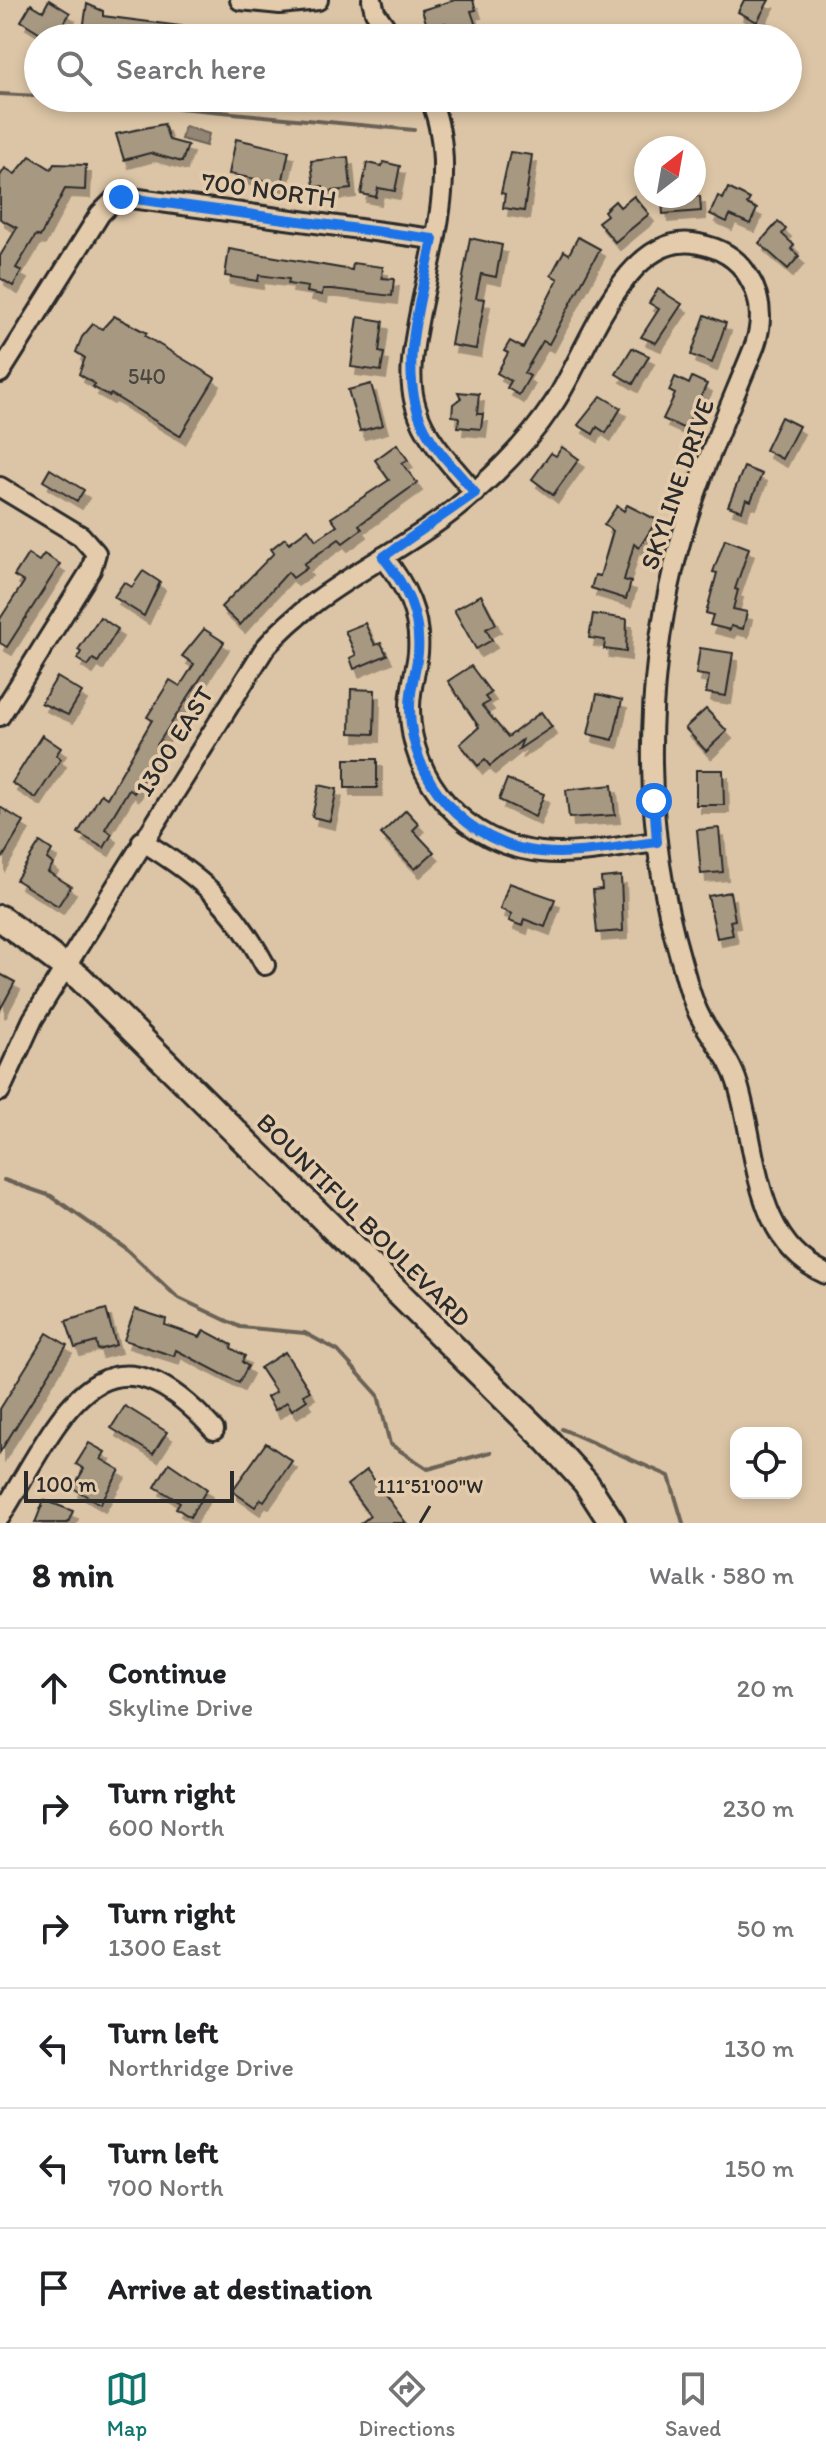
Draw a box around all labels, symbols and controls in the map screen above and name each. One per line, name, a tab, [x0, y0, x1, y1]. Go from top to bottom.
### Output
search box	[24, 24, 802, 112]
icon: search	[52, 46, 96, 90]
text: Search here	[116, 50, 266, 87]
north arrow	[634, 136, 706, 208]
street label: 700 NORTH	[199, 165, 339, 215]
route end	[103, 179, 139, 215]
house number: 540	[128, 363, 166, 390]
street label: SKYLINE DRIVE	[633, 394, 721, 574]
street label: 1300 EAST	[127, 679, 221, 802]
route start	[636, 783, 672, 819]
street label: BOUNTIFUL BOULEVARD	[250, 1106, 478, 1334]
map controls	[730, 1427, 802, 1499]
button: locate	[730, 1427, 802, 1499]
scale bar	[24, 1467, 234, 1503]
text: 100 m	[36, 1471, 97, 1498]
text: 111°51'00"W	[377, 1474, 483, 1498]
text: 8 min	[32, 1555, 114, 1596]
text: Walk · 580 m	[649, 1559, 794, 1591]
text: Continue	[108, 1654, 227, 1691]
icon: ahead	[32, 1666, 76, 1710]
text: 20 m	[737, 1672, 794, 1704]
text: Skyline Drive	[108, 1691, 253, 1723]
text: Turn right	[108, 1774, 236, 1811]
icon: right	[32, 1786, 76, 1830]
text: 230 m	[722, 1792, 794, 1824]
text: 600 North	[108, 1811, 224, 1843]
text: Turn right	[108, 1894, 236, 1931]
icon: right	[32, 1906, 76, 1950]
text: 50 m	[737, 1912, 794, 1944]
text: 1300 East	[108, 1931, 221, 1963]
text: Turn left	[108, 2014, 219, 2051]
icon: left	[32, 2026, 76, 2070]
text: 130 m	[724, 2032, 794, 2064]
text: Northridge Drive	[108, 2051, 294, 2083]
text: Turn left	[108, 2134, 219, 2171]
icon: left	[32, 2146, 76, 2190]
text: 150 m	[725, 2152, 794, 2184]
text: 700 North	[108, 2171, 224, 2203]
icon: arrive	[32, 2266, 76, 2310]
text: Arrive at destination	[108, 2270, 372, 2307]
tab: Map	[105, 2367, 149, 2442]
tab: Directions	[359, 2367, 455, 2442]
tab: Saved	[665, 2367, 721, 2442]

